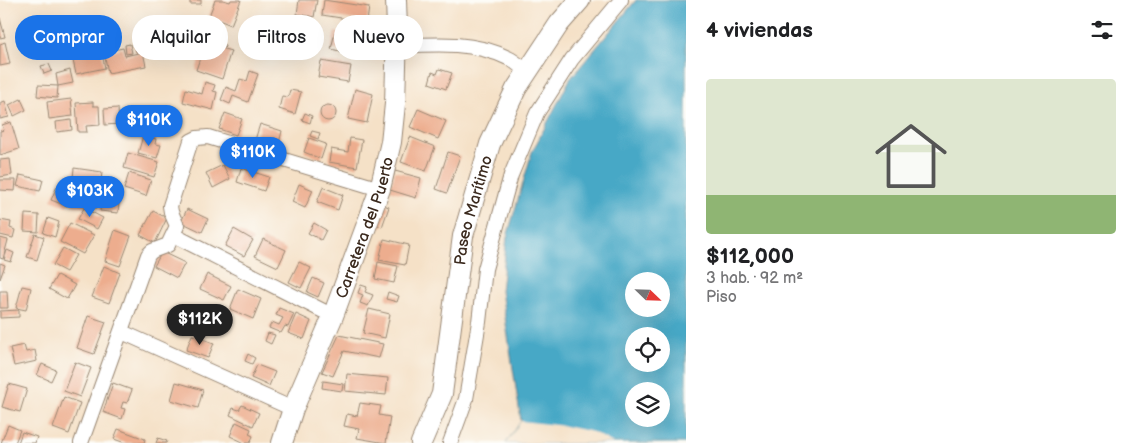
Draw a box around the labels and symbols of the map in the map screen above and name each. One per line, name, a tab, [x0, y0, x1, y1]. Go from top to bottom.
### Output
pin: $110K	[114, 104, 184, 147]
pin: $110K	[218, 136, 288, 179]
street label: Paseo Marítimo	[451, 153, 497, 266]
street label: Carretera del Puerto	[332, 155, 398, 301]
pin: $103K	[55, 176, 125, 218]
north arrow	[625, 272, 670, 318]
pin: $112K	[165, 304, 235, 346]

